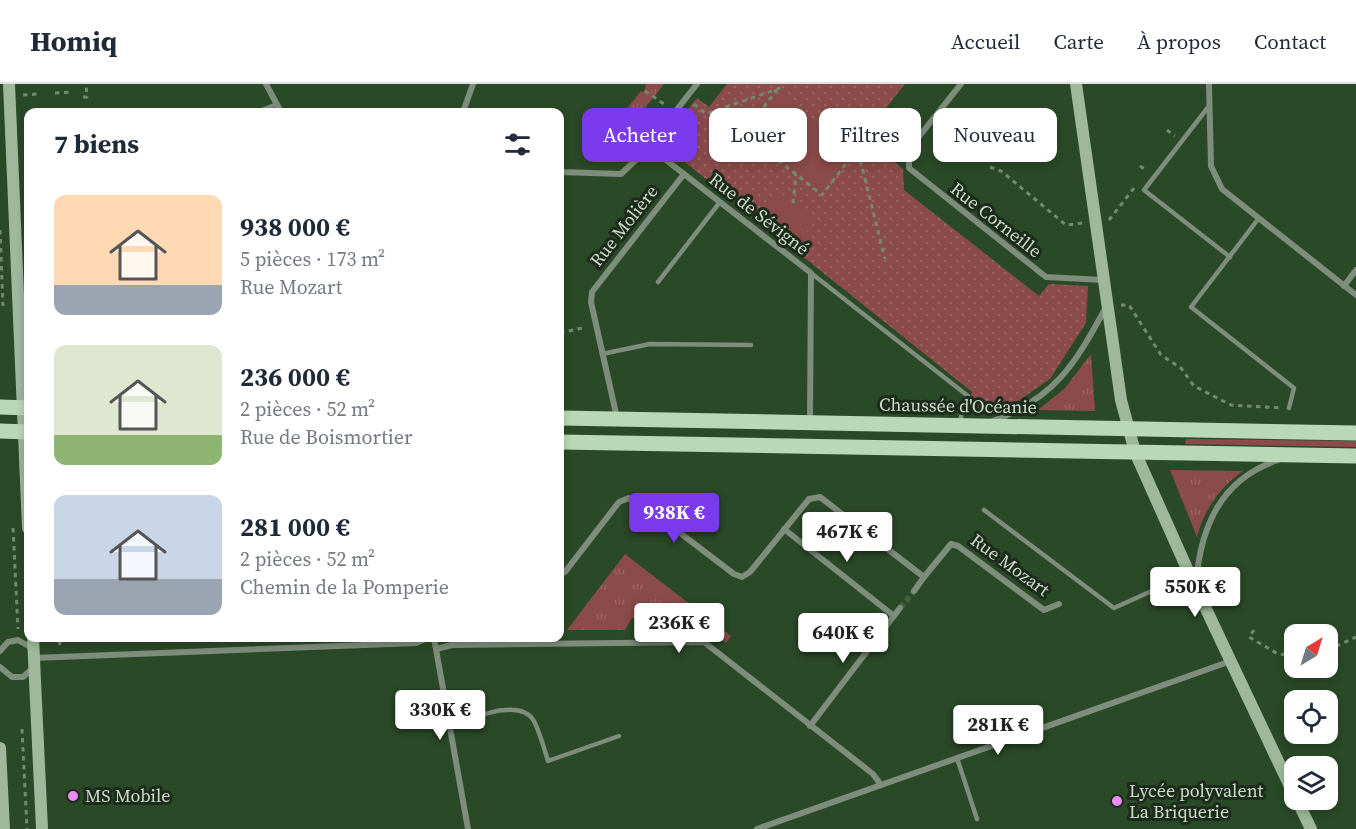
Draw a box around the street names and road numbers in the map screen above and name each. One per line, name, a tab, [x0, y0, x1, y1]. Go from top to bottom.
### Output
street label: Rue de Sévigné	[704, 167, 815, 261]
street label: Rue Corneille	[945, 176, 1047, 263]
street label: Rue Molière	[584, 180, 663, 272]
street label: Chaussée d'Océanie	[879, 392, 1037, 419]
street label: Rue Mozart	[966, 527, 1055, 602]

